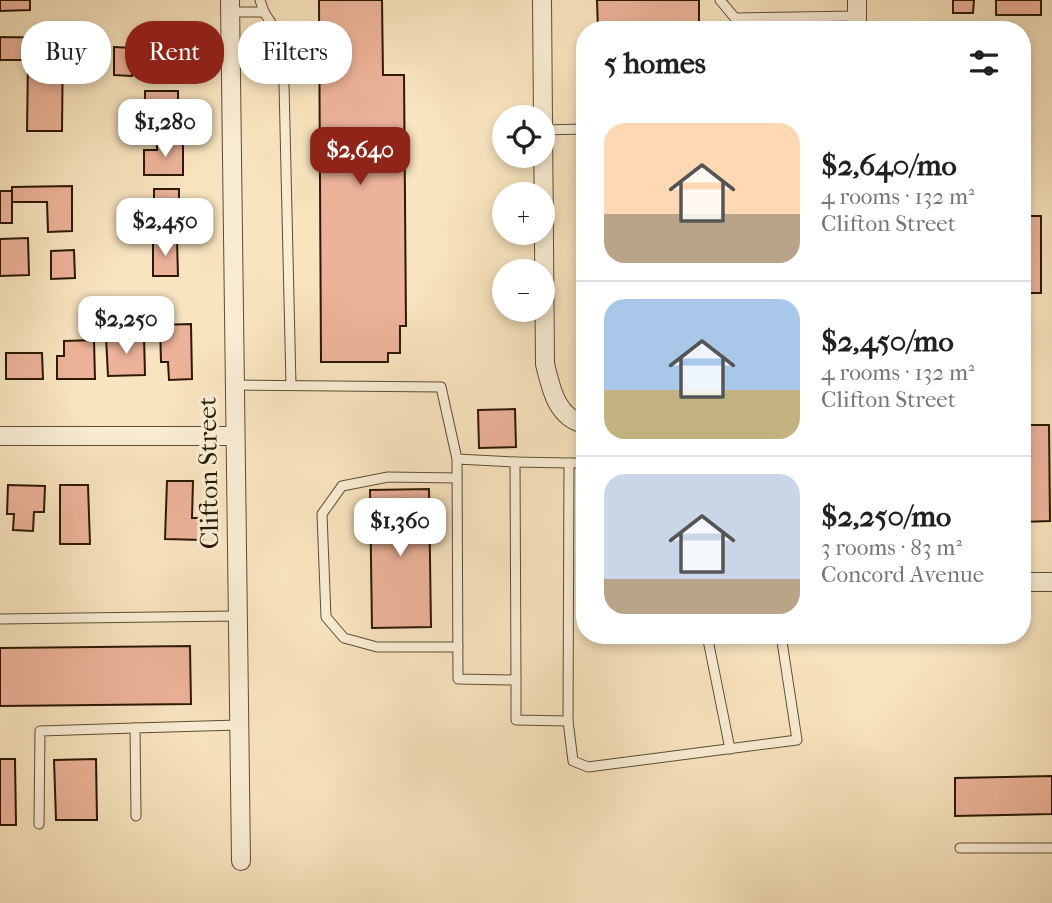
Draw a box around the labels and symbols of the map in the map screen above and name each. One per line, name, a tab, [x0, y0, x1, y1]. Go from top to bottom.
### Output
pin: $1,280	[108, 100, 222, 159]
pin: $2,640	[303, 128, 417, 187]
pin: $2,450	[108, 198, 222, 258]
pin: $2,250	[69, 296, 183, 356]
street label: Clifton Street	[192, 396, 225, 550]
pin: $1,360	[343, 498, 457, 558]

